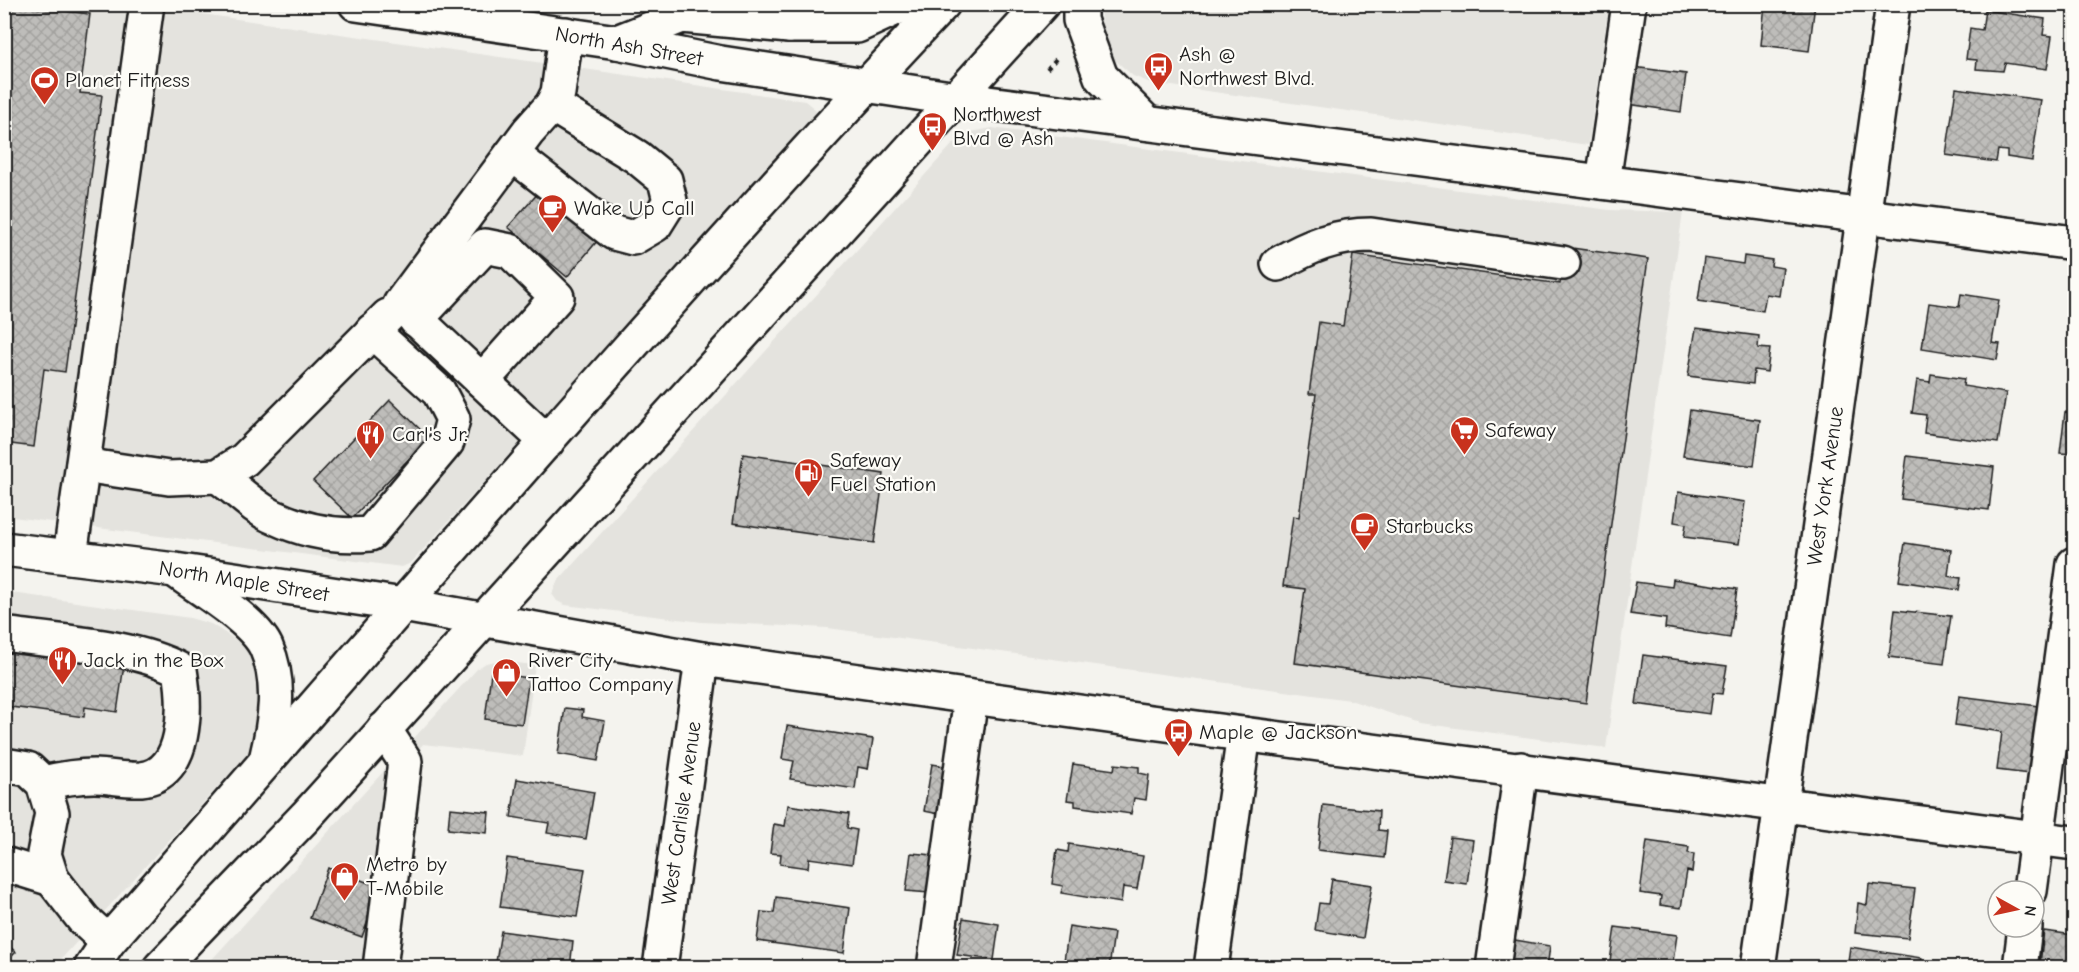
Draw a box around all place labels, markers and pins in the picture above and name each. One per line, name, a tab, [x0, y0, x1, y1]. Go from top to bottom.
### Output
place label: Ash @ Northwest Blvd.	[1179, 42, 1314, 90]
bus stop icon: Ash @ Northwest Blvd.	[1142, 50, 1174, 92]
sports icon: Planet Fitness	[28, 64, 60, 106]
place label: Planet Fitness	[65, 68, 190, 92]
place label: Northwest Blvd @ Ash	[953, 102, 1054, 150]
bus stop icon: Northwest Blvd @ Ash	[916, 110, 948, 152]
cafe icon: Wake Up Call	[537, 192, 569, 234]
place label: Wake Up Call	[574, 196, 694, 220]
supermarket icon: Safeway	[1448, 414, 1480, 456]
restaurant icon: Carl's Jr.	[355, 418, 387, 460]
place label: Safeway	[1485, 418, 1556, 442]
place label: Carl's Jr.	[392, 422, 468, 446]
place label: Safeway Fuel Station	[830, 448, 936, 496]
fuel station icon: Safeway Fuel Station	[793, 456, 825, 498]
cafe icon: Starbucks	[1349, 510, 1381, 552]
place label: Starbucks	[1386, 514, 1473, 538]
restaurant icon: Jack in the Box	[47, 644, 79, 686]
place label: Jack in the Box	[84, 648, 224, 672]
place label: River City Tattoo Company	[528, 648, 673, 696]
shop icon: River City Tattoo Company	[491, 656, 523, 698]
bus stop icon: Maple @ Jackson	[1162, 716, 1194, 758]
place label: Maple @ Jackson	[1199, 720, 1357, 744]
place label: Metro by T-Mobile	[366, 852, 447, 900]
shop icon: Metro by T-Mobile	[329, 860, 361, 902]

